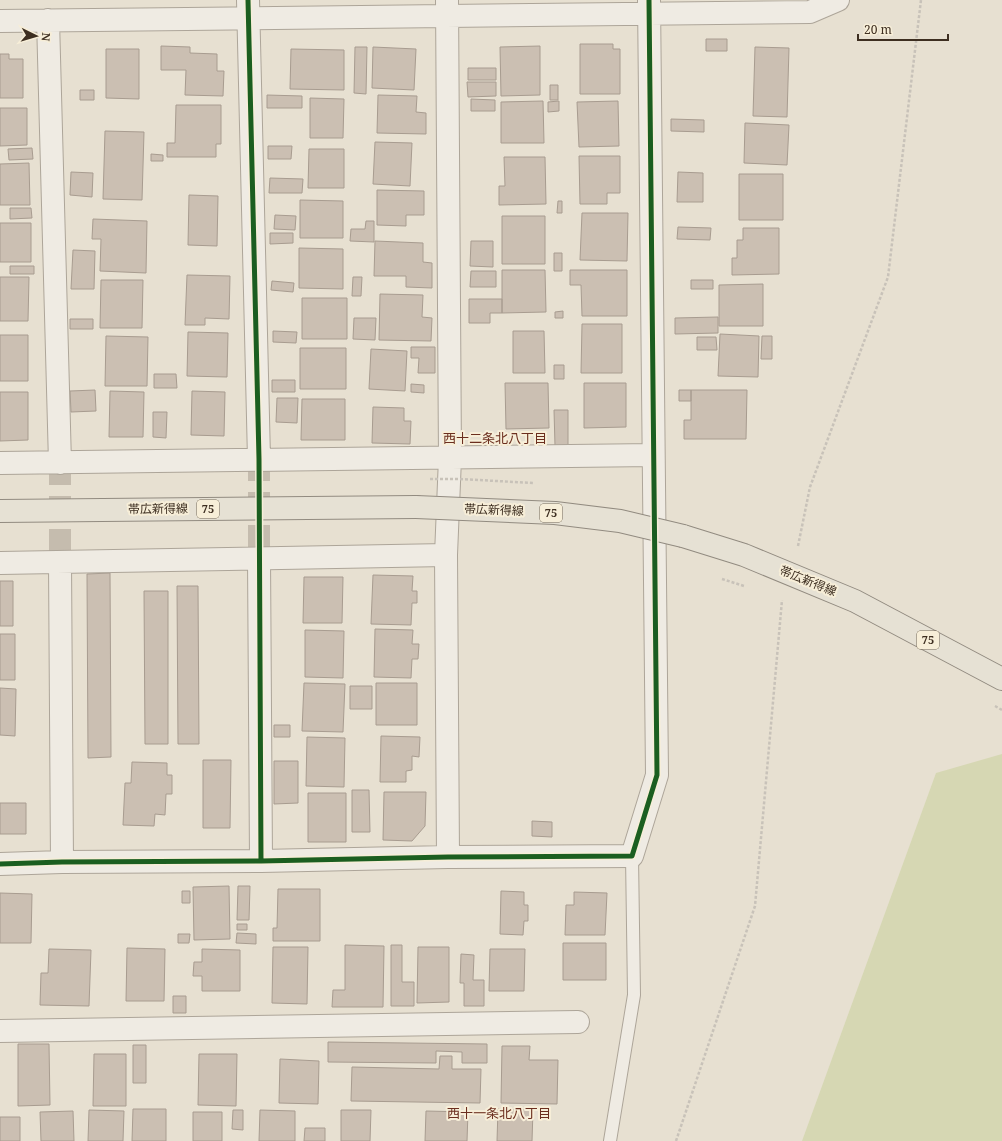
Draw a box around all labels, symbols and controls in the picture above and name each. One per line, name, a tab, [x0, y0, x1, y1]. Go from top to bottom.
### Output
north arrow	[16, 16, 56, 56]
scale bar	[858, 16, 948, 42]
text: 20 m	[864, 21, 892, 38]
text: N	[39, 32, 54, 42]
district label: 西十二条北八丁目	[443, 429, 547, 447]
street label: 帯広新得線	[128, 499, 188, 518]
road number: 75	[197, 500, 219, 518]
street label: 帯広新得線	[464, 500, 524, 519]
road number: 75	[540, 504, 562, 522]
street label: 帯広新得線	[777, 561, 839, 600]
road number: 75	[917, 631, 939, 649]
district label: 西十一条北八丁目	[447, 1104, 551, 1122]

